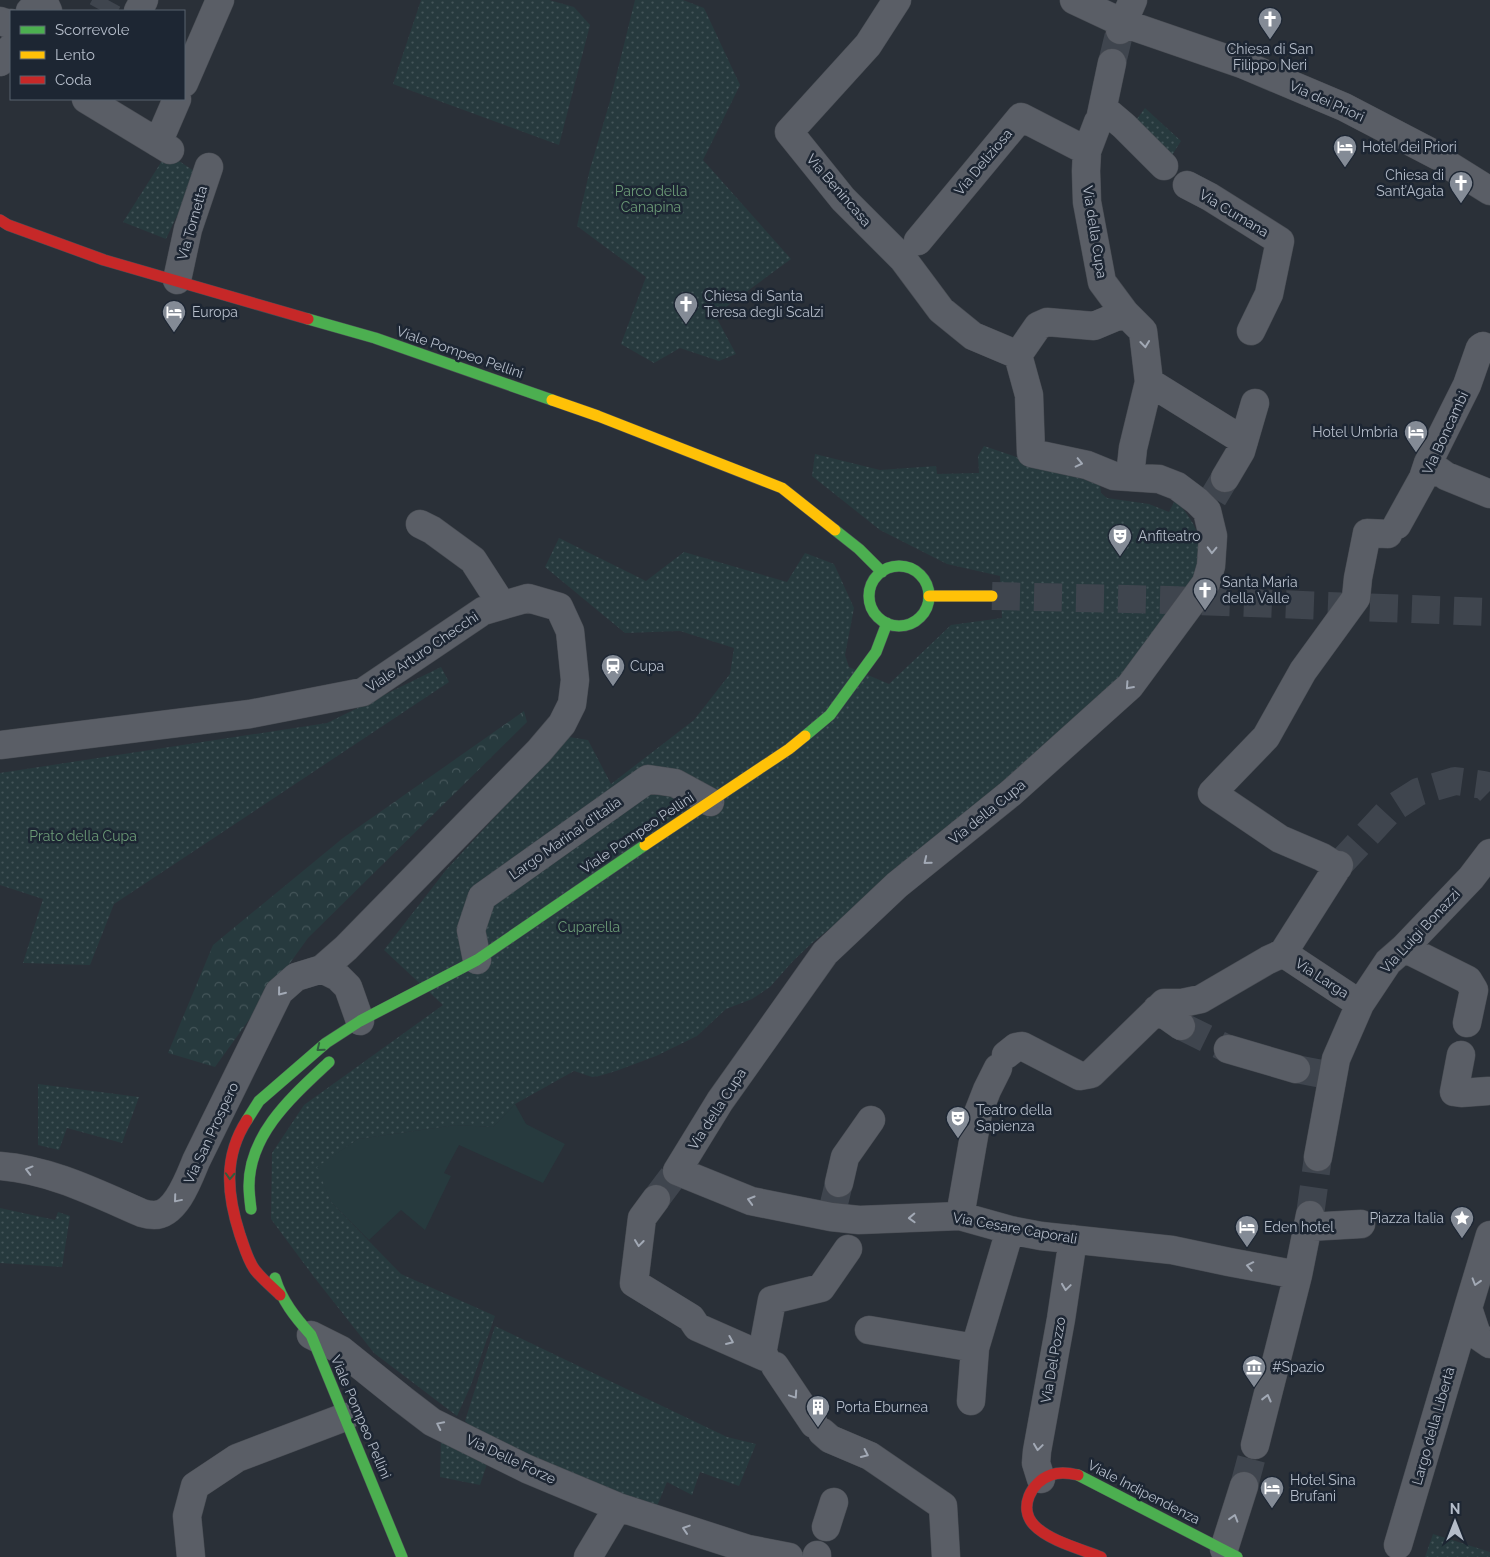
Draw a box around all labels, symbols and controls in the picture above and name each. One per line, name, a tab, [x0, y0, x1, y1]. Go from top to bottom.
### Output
church icon: Chiesa di San Filippo Neri	[1257, 6, 1283, 40]
legend	[10, 10, 185, 100]
text: Scorrevole	[55, 21, 130, 39]
place label: Chiesa di San Filippo Neri	[1227, 41, 1313, 73]
text: Lento	[55, 46, 95, 64]
text: Coda	[55, 71, 92, 89]
street label: Via dei Priori	[1287, 77, 1367, 125]
street label: Via Deliziosa	[951, 126, 1015, 198]
hotel icon: Hotel dei Priori	[1332, 134, 1358, 168]
place label: Hotel dei Priori	[1362, 139, 1457, 155]
street label: Via Benincasa	[803, 151, 875, 229]
place label: Chiesa di Sant’Agata	[1376, 167, 1444, 199]
church icon: Chiesa di Sant’Agata	[1448, 170, 1474, 204]
park label: Parco della Canapina	[615, 183, 687, 215]
street label: Via Tornetta	[174, 184, 210, 262]
street label: Via della Cupa	[1080, 184, 1110, 280]
street label: Via Cumana	[1196, 186, 1272, 240]
place label: Chiesa di Santa Teresa degli Scalzi	[704, 288, 824, 320]
church icon: Chiesa di Santa Teresa degli Scalzi	[673, 291, 699, 325]
hotel icon: Europa	[161, 299, 187, 333]
place label: Europa	[192, 304, 238, 320]
street label: Viale Pompeo Pellini	[395, 323, 525, 381]
one-way arrow	[1139, 340, 1150, 348]
street label: Via Boncambi	[1419, 389, 1471, 477]
hotel icon: Hotel Umbria	[1403, 419, 1429, 453]
place label: Hotel Umbria	[1312, 424, 1398, 440]
one-way arrow	[1075, 457, 1084, 468]
theatre icon: Anfiteatro	[1107, 523, 1133, 557]
place label: Anfiteatro	[1138, 528, 1201, 544]
one-way arrow	[1207, 546, 1217, 554]
place label: Santa Maria della Valle	[1222, 574, 1298, 606]
church icon: Santa Maria della Valle	[1192, 577, 1218, 611]
street label: Viale Arturo Checchi	[363, 609, 481, 695]
station icon: Cupa	[600, 653, 626, 687]
place label: Cupa	[630, 658, 664, 674]
one-way arrow	[1126, 680, 1135, 689]
street label: Via della Cupa	[946, 776, 1028, 848]
street label: Viale Pompeo Pellini	[577, 789, 697, 877]
street label: Largo Marinai d'Italia	[506, 793, 624, 883]
park label: Prato della Cupa	[29, 828, 137, 844]
one-way arrow	[924, 855, 933, 863]
street label: Via Luigi Bonazzi	[1377, 886, 1463, 976]
park label: Cuparella	[558, 919, 620, 935]
street label: Via Larga	[1292, 955, 1352, 1001]
one-way arrow	[279, 986, 287, 995]
one-way arrow	[317, 1043, 326, 1051]
street label: Via della Cupa	[685, 1065, 749, 1153]
street label: Via San Prospero	[181, 1080, 241, 1186]
place label: Teatro della Sapienza	[976, 1102, 1052, 1134]
theatre icon: Teatro della Sapienza	[945, 1105, 971, 1139]
one-way arrow	[25, 1165, 34, 1176]
one-way arrow	[224, 1172, 235, 1180]
one-way arrow	[174, 1193, 183, 1202]
one-way arrow	[747, 1195, 755, 1206]
place icon: Piazza Italia	[1449, 1205, 1475, 1239]
street label: Via Cesare Caporali	[952, 1209, 1078, 1247]
place label: Piazza Italia	[1369, 1210, 1444, 1226]
one-way arrow	[907, 1213, 915, 1223]
hotel icon: Eden hotel	[1234, 1214, 1260, 1248]
place label: Eden hotel	[1264, 1219, 1334, 1235]
one-way arrow	[634, 1239, 645, 1247]
one-way arrow	[1246, 1262, 1255, 1272]
one-way arrow	[1471, 1277, 1481, 1285]
one-way arrow	[1061, 1283, 1071, 1292]
street label: Via Del Pozzo	[1038, 1315, 1068, 1405]
one-way arrow	[725, 1334, 734, 1345]
street label: Viale Pompeo Pellini	[328, 1353, 394, 1481]
museum icon: #Spazio	[1241, 1354, 1267, 1388]
place label: #Spazio	[1272, 1359, 1325, 1375]
street label: Largo della Libertà	[1408, 1365, 1458, 1487]
one-way arrow	[788, 1389, 797, 1399]
one-way arrow	[1261, 1393, 1272, 1402]
building icon: Porta Eburnea	[805, 1394, 831, 1428]
place label: Porta Eburnea	[836, 1399, 928, 1415]
one-way arrow	[436, 1421, 445, 1432]
street label: Via Delle Forze	[463, 1431, 559, 1487]
one-way arrow	[1033, 1443, 1043, 1452]
one-way arrow	[860, 1448, 869, 1458]
street label: Viale Indipendenza	[1085, 1457, 1203, 1527]
place label: Hotel Sina Brufani	[1290, 1472, 1356, 1504]
hotel icon: Hotel Sina Brufani	[1259, 1475, 1285, 1509]
north arrow	[1430, 1497, 1480, 1547]
text: N	[1450, 1501, 1460, 1517]
one-way arrow	[1228, 1514, 1238, 1522]
one-way arrow	[682, 1525, 691, 1535]

